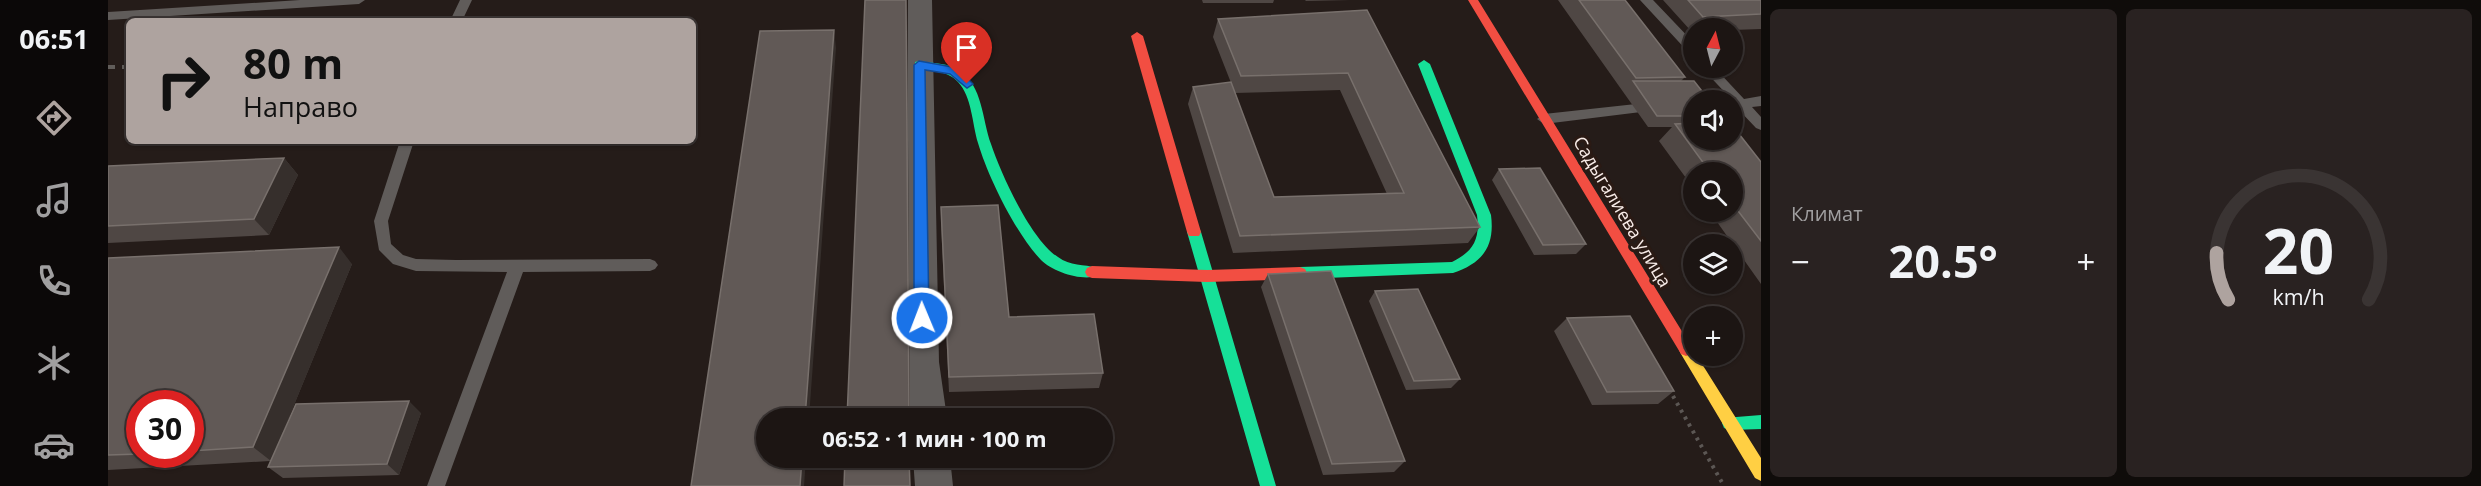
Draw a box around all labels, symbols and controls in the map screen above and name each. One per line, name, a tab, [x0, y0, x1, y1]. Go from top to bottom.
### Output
north arrow	[1683, 18, 1743, 78]
map controls	[1683, 18, 1743, 366]
text: 06:51	[19, 20, 89, 57]
pin	[941, 22, 992, 84]
icon: arrive	[950, 31, 983, 64]
text: 80 m	[243, 34, 343, 91]
icon: right	[144, 42, 222, 120]
text: Направо	[243, 88, 358, 125]
button: sound	[1683, 90, 1743, 150]
icon: directions	[33, 97, 75, 139]
street label: Садыгалиева улица	[1568, 132, 1677, 291]
button: search	[1683, 162, 1743, 222]
icon: music	[33, 179, 75, 221]
text: Климат	[1791, 200, 1863, 227]
text: 20	[2263, 207, 2334, 292]
text: 20.5°	[1889, 230, 1998, 291]
button: layers	[1683, 234, 1743, 294]
text: −	[1791, 239, 1810, 284]
text: +	[2077, 239, 2095, 284]
icon: phone	[33, 260, 75, 302]
text: km/h	[2273, 282, 2325, 311]
position arrow	[890, 286, 954, 350]
button: +	[1683, 306, 1743, 366]
icon: climate	[33, 342, 75, 384]
speed limit sign: 30	[126, 390, 204, 468]
text: 06:52 · 1 мин · 100 m	[822, 423, 1047, 453]
icon: car	[33, 424, 75, 466]

